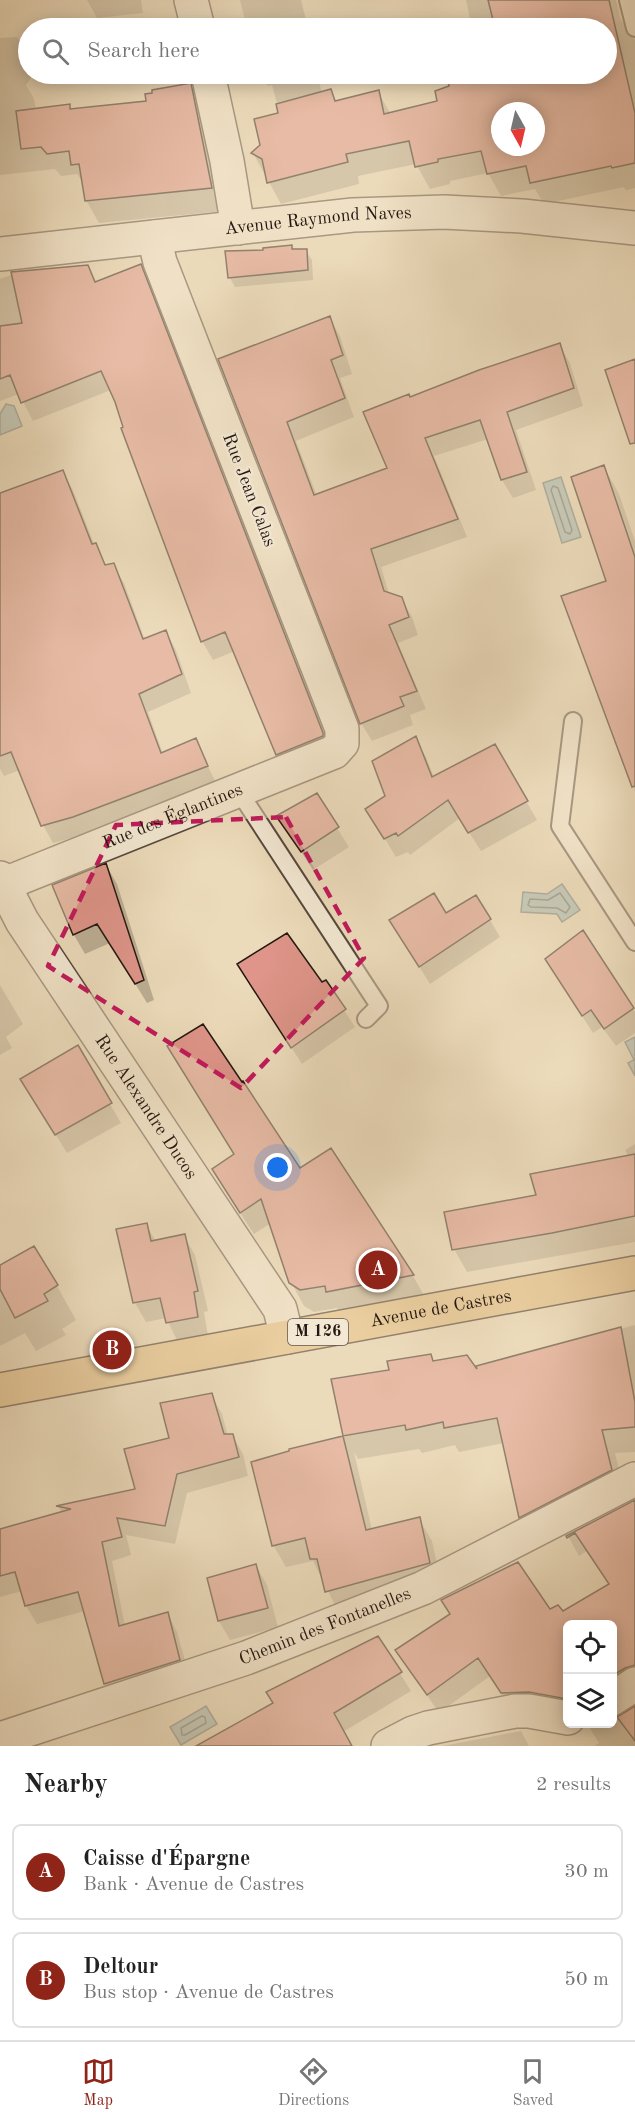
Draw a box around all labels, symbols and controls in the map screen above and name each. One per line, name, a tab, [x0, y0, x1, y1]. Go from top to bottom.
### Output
search box	[18, 18, 617, 84]
icon: search	[39, 35, 72, 68]
text: Search here	[87, 40, 200, 62]
north arrow	[491, 102, 545, 156]
street label: Avenue Raymond Naves	[224, 204, 412, 238]
street label: Rue Jean Calas	[219, 431, 279, 549]
street label: Rue des Églantines	[100, 780, 246, 853]
street label: Rue Alexandre Ducos	[92, 1032, 200, 1183]
your location	[263, 1153, 292, 1182]
pin: A	[358, 1248, 398, 1292]
street label: Avenue de Castres	[368, 1287, 513, 1331]
road number: M 126	[288, 1319, 348, 1345]
pin: B	[92, 1328, 132, 1372]
street label: Chemin des Fontanelles	[237, 1585, 414, 1669]
map controls	[563, 1620, 617, 1728]
button: locate	[563, 1620, 617, 1674]
button: layers	[563, 1674, 617, 1728]
text: Nearby	[24, 1772, 108, 1798]
text: 2 results	[536, 1775, 611, 1795]
text: Caisse d'Épargne	[83, 1848, 250, 1870]
text: A	[38, 1862, 53, 1882]
text: 30 m	[564, 1862, 609, 1882]
text: Bank · Avenue de Castres	[83, 1875, 304, 1895]
text: Deltour	[83, 1956, 158, 1978]
text: B	[38, 1970, 53, 1990]
text: 50 m	[564, 1970, 609, 1990]
text: Bus stop · Avenue de Castres	[83, 1983, 334, 2003]
tab: Map	[82, 2055, 115, 2111]
tab: Directions	[278, 2055, 349, 2111]
tab: Saved	[513, 2055, 553, 2111]

